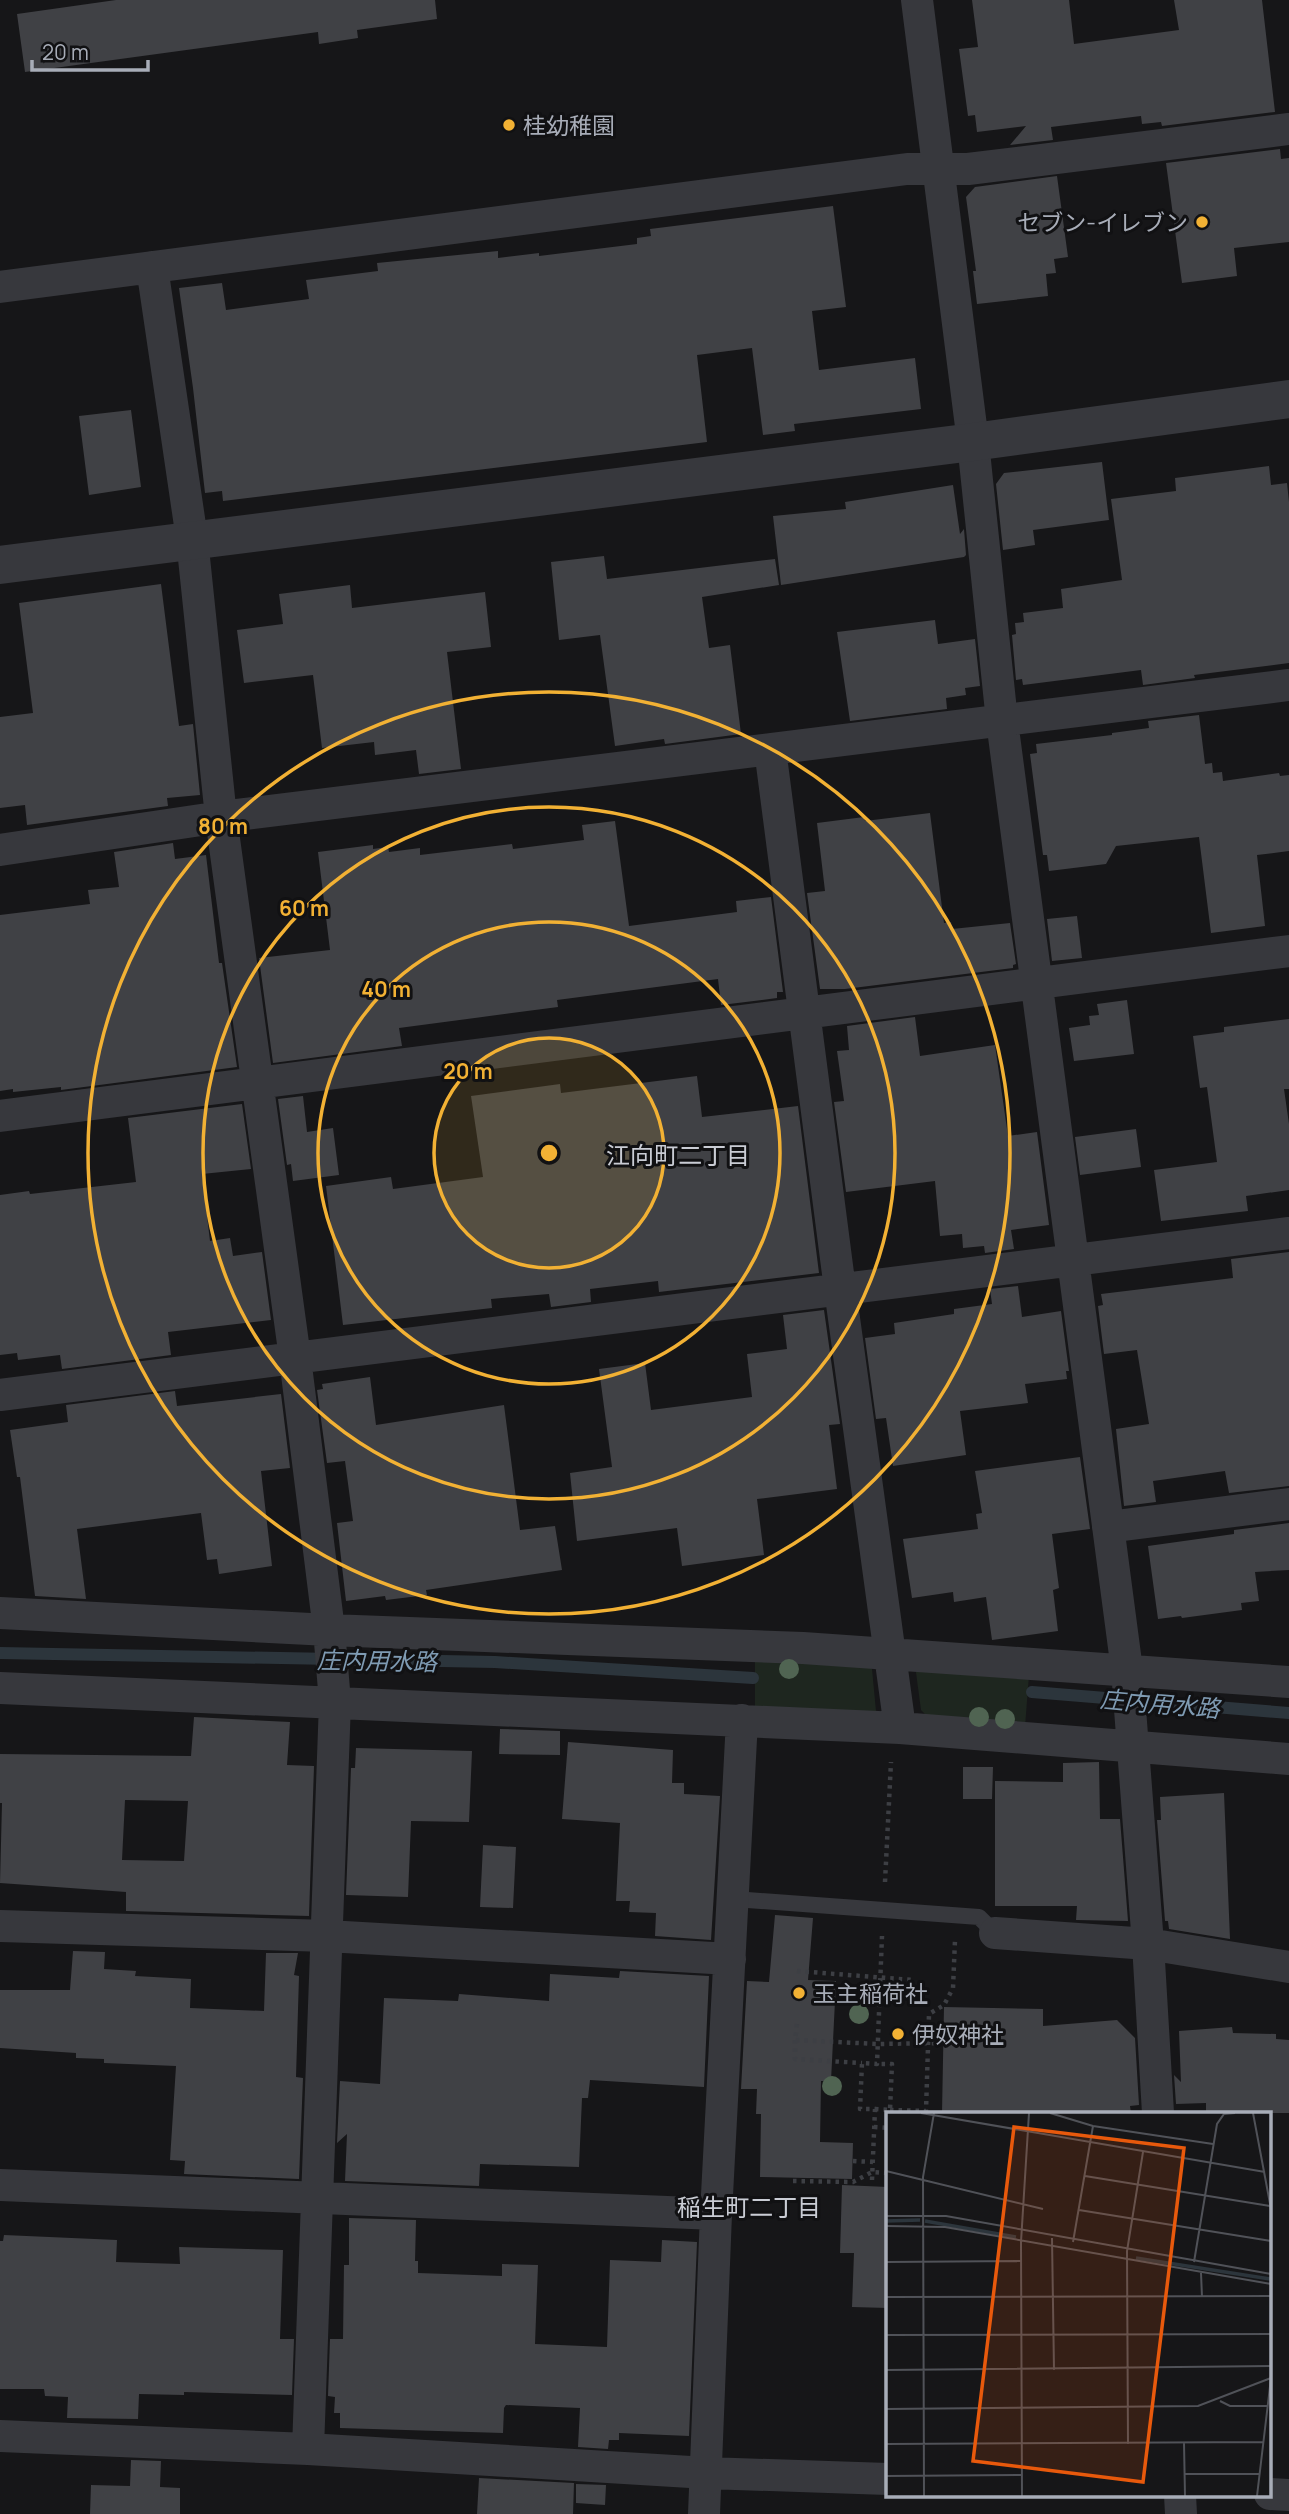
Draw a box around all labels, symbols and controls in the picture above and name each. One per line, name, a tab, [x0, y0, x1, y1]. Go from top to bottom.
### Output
scale bar	[32, 28, 147, 72]
text: 20 m	[42, 38, 89, 66]
place label: 桂幼稚園	[523, 109, 615, 141]
marker: 桂幼稚園	[501, 117, 517, 133]
place label: セブン-イレブン	[1017, 206, 1188, 238]
marker: セブン-イレブン	[1194, 214, 1210, 230]
text: 80 m	[198, 812, 248, 840]
text: 60 m	[279, 894, 329, 922]
text: 40 m	[361, 975, 411, 1003]
text: 20 m	[443, 1057, 493, 1085]
district label: 江向町二丁目	[606, 1138, 750, 1171]
centre of rings	[537, 1141, 561, 1165]
water label: 庄内用水路	[317, 1642, 439, 1678]
water label: 庄内用水路	[1099, 1681, 1223, 1725]
place label: 玉主稲荷社	[813, 1977, 928, 2009]
marker: 玉主稲荷社	[791, 1985, 807, 2001]
place label: 伊奴神社	[912, 2018, 1004, 2050]
marker: 伊奴神社	[890, 2026, 906, 2042]
inset map	[886, 2112, 1272, 2496]
district label: 稲生町二丁目	[677, 2190, 821, 2223]

